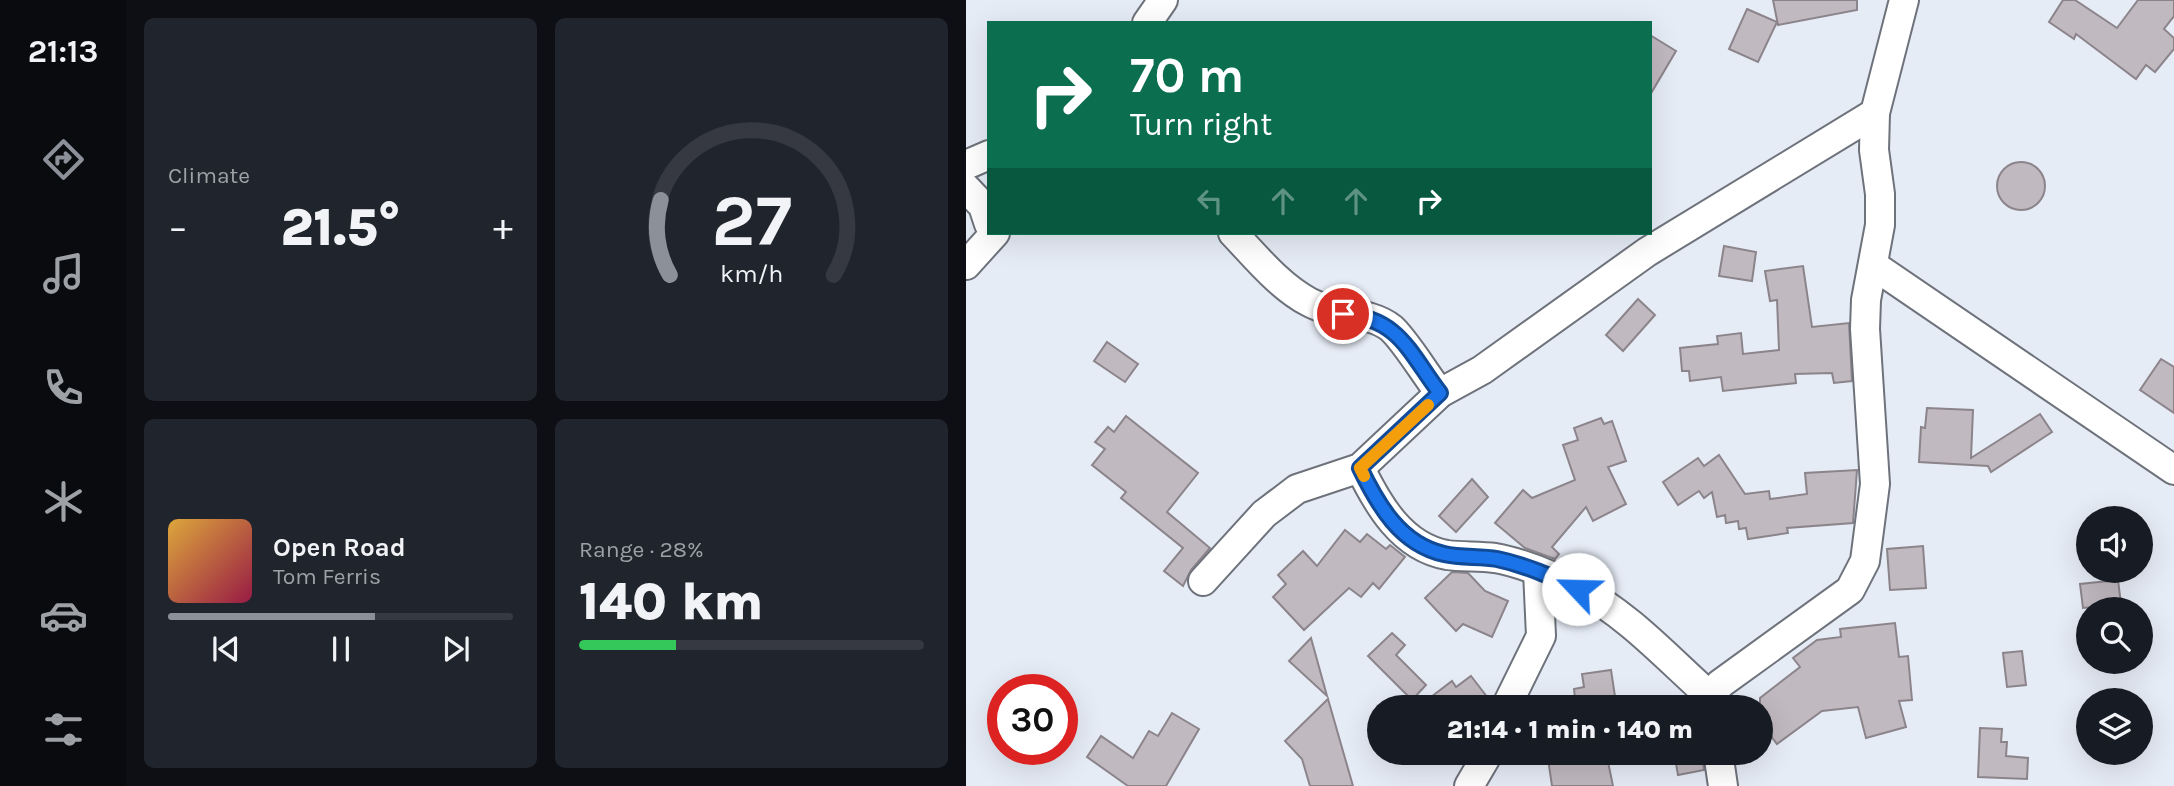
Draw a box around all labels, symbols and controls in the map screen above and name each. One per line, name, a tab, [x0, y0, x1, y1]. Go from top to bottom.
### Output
text: 21:13	[28, 33, 98, 70]
text: 70 m	[1130, 47, 1244, 104]
icon: right	[1015, 49, 1106, 140]
text: Turn right	[1130, 106, 1272, 143]
icon: directions	[39, 135, 88, 184]
text: Climate	[168, 162, 250, 189]
text: 27	[711, 179, 792, 264]
icon: left	[1191, 182, 1229, 220]
icon: ahead	[1264, 182, 1302, 220]
icon: ahead	[1337, 182, 1375, 220]
icon: right	[1410, 182, 1448, 220]
text: 21.5°	[280, 197, 401, 258]
text: −	[168, 205, 188, 250]
text: +	[493, 205, 513, 250]
icon: music	[39, 249, 88, 298]
text: km/h	[720, 259, 783, 288]
pin	[1313, 284, 1373, 344]
icon: arrive	[1324, 295, 1362, 333]
icon: phone	[39, 363, 88, 412]
icon: climate	[39, 477, 88, 526]
map controls	[2076, 506, 2153, 765]
button: sound	[2076, 506, 2153, 583]
text: Open Road	[273, 532, 406, 563]
text: Range · 28%	[579, 536, 704, 563]
position arrow	[1541, 552, 1615, 626]
text: Tom Ferris	[273, 563, 381, 590]
text: 140 km	[579, 571, 763, 632]
icon: car	[39, 591, 88, 640]
button: search	[2076, 597, 2153, 674]
icon: previous	[207, 630, 245, 668]
icon: pause	[322, 630, 360, 668]
icon: next	[437, 630, 475, 668]
speed limit sign: 30	[987, 674, 1078, 765]
button: layers	[2076, 688, 2153, 765]
icon: filters	[39, 705, 88, 754]
text: 21:14 · 1 min · 140 m	[1447, 714, 1693, 745]

